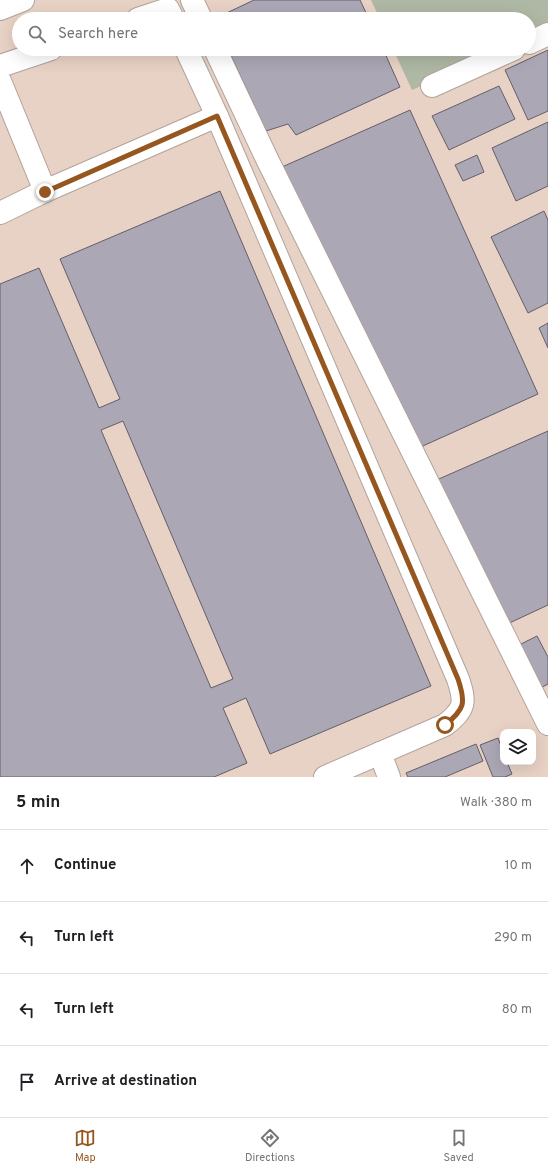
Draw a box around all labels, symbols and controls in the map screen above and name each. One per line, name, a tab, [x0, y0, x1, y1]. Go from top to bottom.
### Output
search box	[12, 12, 536, 56]
icon: search	[26, 23, 48, 45]
text: Search here	[58, 25, 138, 44]
route end	[36, 183, 54, 201]
route start	[436, 716, 454, 734]
map controls	[500, 729, 536, 765]
button: layers	[500, 729, 536, 765]
text: 5 min	[16, 792, 60, 814]
text: Walk · 380 m	[460, 795, 532, 811]
icon: ahead	[16, 855, 38, 877]
text: Continue	[54, 856, 116, 875]
text: 10 m	[505, 858, 532, 874]
icon: left	[16, 927, 38, 949]
text: Turn left	[54, 928, 114, 947]
text: 290 m	[494, 930, 532, 946]
icon: left	[16, 999, 38, 1021]
text: Turn left	[54, 1000, 114, 1019]
text: 80 m	[502, 1002, 532, 1018]
icon: arrive	[16, 1071, 38, 1093]
text: Arrive at destination	[54, 1072, 197, 1091]
tab: Map	[74, 1127, 96, 1165]
tab: Directions	[245, 1127, 295, 1165]
tab: Saved	[443, 1127, 474, 1165]

